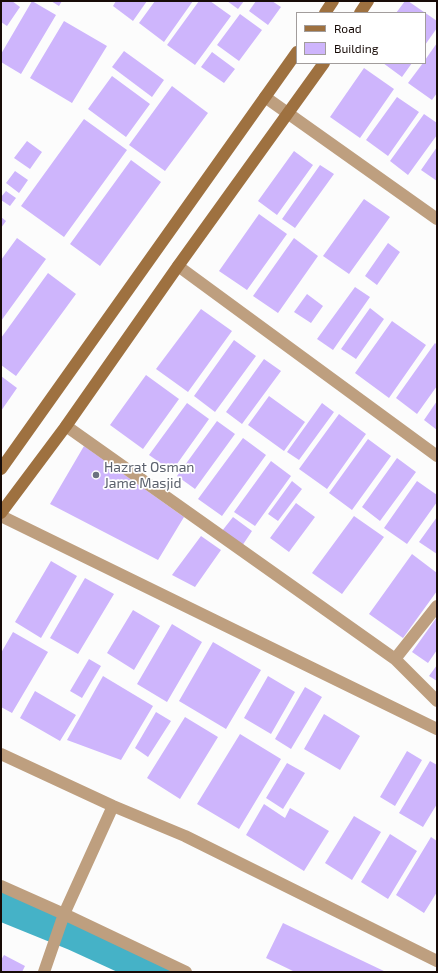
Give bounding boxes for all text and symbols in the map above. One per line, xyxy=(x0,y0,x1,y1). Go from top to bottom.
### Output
legend xyxy=(296,12,426,64)
text: Road xyxy=(334,21,362,35)
text: Building xyxy=(334,41,378,55)
place label: Hazrat Osman Jame Masjid xyxy=(104,459,194,492)
marker: Hazrat Osman Jame Masjid xyxy=(91,470,101,480)

